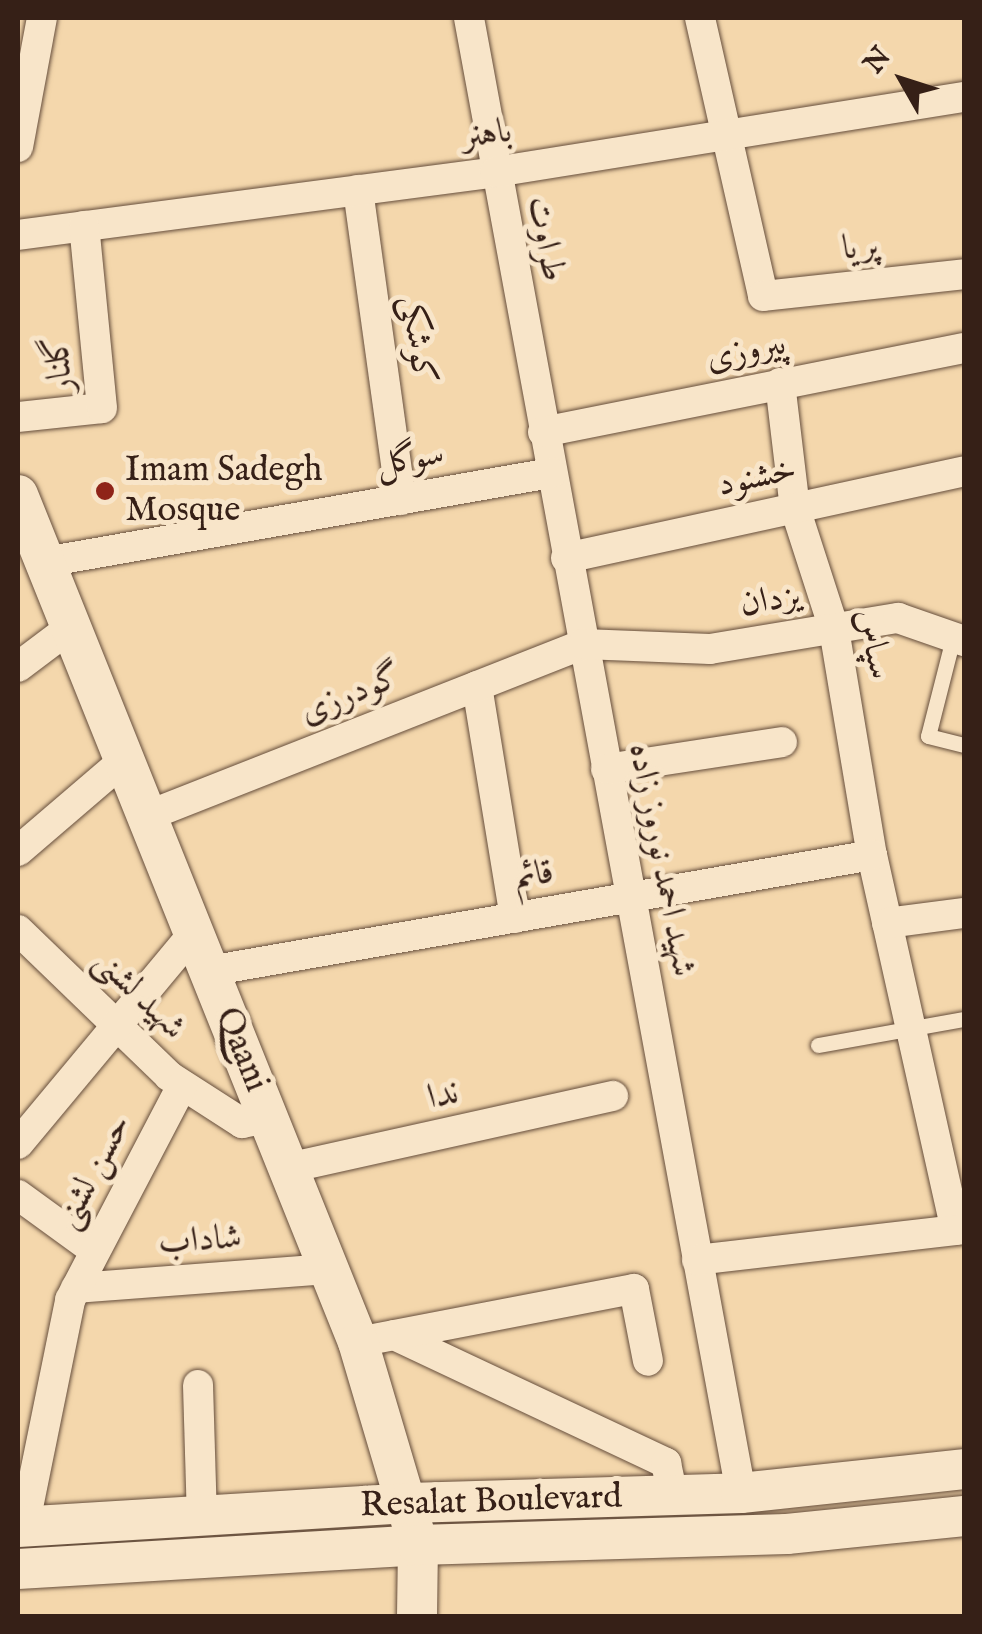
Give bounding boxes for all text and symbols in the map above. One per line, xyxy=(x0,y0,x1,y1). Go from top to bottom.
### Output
north arrow xyxy=(852,30,952,130)
text: N xyxy=(857,40,900,81)
street label: باهنر xyxy=(459,111,515,159)
street label: طراوت xyxy=(516,193,574,285)
street label: پریا xyxy=(840,225,880,271)
street label: کوشکی xyxy=(390,293,444,387)
street label: پیروزی xyxy=(702,323,790,381)
street label: گلنار xyxy=(36,333,84,395)
street label: سوگل xyxy=(373,433,447,487)
street label: خشنود xyxy=(714,449,800,507)
place label: Imam Sadegh Mosque xyxy=(125,450,322,532)
marker: Imam Sadegh Mosque xyxy=(94,480,116,502)
street label: یزدان xyxy=(737,576,803,626)
street label: سپاس xyxy=(845,605,901,683)
street label: گودرزی xyxy=(294,656,408,734)
street label: شهید احمد نوروز زاده xyxy=(618,740,704,980)
street label: قائم xyxy=(511,852,557,900)
street label: شهید لشنی xyxy=(84,941,194,1049)
street label: Qaani xyxy=(205,1002,277,1098)
street label: ندا xyxy=(424,1072,462,1120)
street label: حسن لشنی xyxy=(46,1108,142,1236)
street label: شاداب xyxy=(157,1217,243,1265)
street label: Resalat Boulevard xyxy=(359,1476,623,1528)

